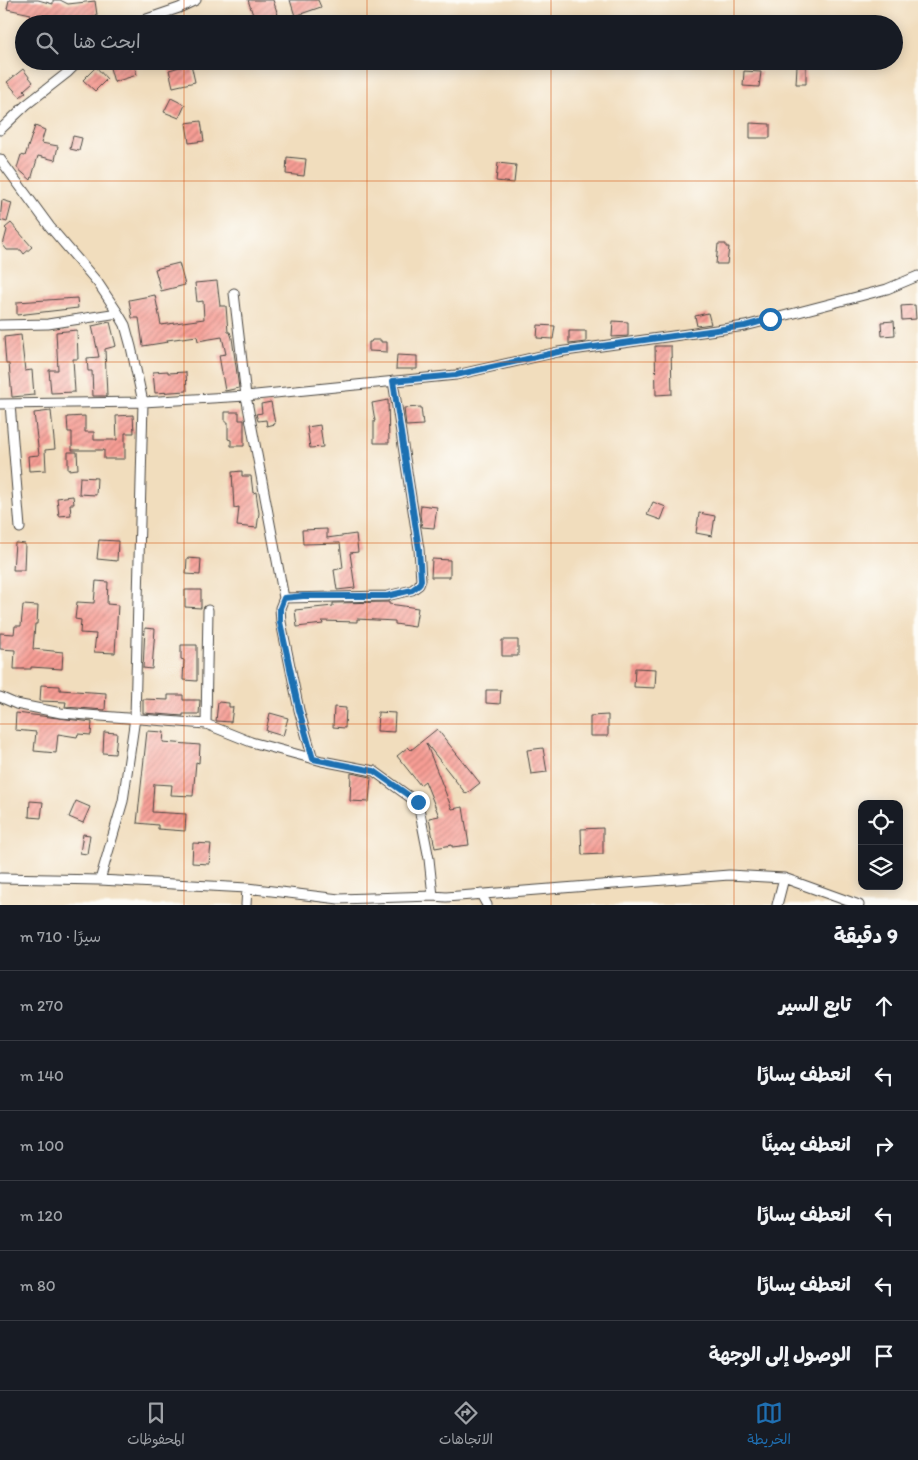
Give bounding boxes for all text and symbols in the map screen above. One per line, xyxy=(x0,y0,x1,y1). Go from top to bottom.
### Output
search box xyxy=(15,15,903,70)
icon: search xyxy=(33,29,61,57)
text: ابحث هنا xyxy=(73,30,141,53)
route start xyxy=(759,308,782,331)
route end xyxy=(407,791,430,814)
map controls xyxy=(858,800,903,890)
button: locate xyxy=(858,800,903,845)
button: layers xyxy=(858,845,903,890)
text: 9 دقيقة xyxy=(834,923,898,948)
text: سيرًا · 710 m xyxy=(20,927,101,946)
icon: ahead xyxy=(870,992,898,1020)
text: تابع السير xyxy=(779,993,851,1016)
text: 270 m xyxy=(20,996,63,1015)
icon: left xyxy=(870,1062,898,1090)
text: انعطف يسارًا xyxy=(757,1063,851,1086)
text: 140 m xyxy=(20,1066,64,1085)
icon: right xyxy=(870,1132,898,1160)
text: انعطف يمينًا xyxy=(762,1133,851,1156)
text: 100 m xyxy=(20,1136,64,1155)
icon: left xyxy=(870,1202,898,1230)
text: انعطف يسارًا xyxy=(757,1203,851,1226)
text: 120 m xyxy=(20,1206,63,1225)
icon: left xyxy=(870,1272,898,1300)
text: انعطف يسارًا xyxy=(757,1273,851,1296)
text: 80 m xyxy=(20,1276,56,1295)
icon: arrive xyxy=(870,1342,898,1370)
text: الوصول إلى الوجهة xyxy=(709,1343,851,1366)
tab: المحفوظات xyxy=(127,1399,185,1452)
tab: الاتجاهات xyxy=(439,1399,493,1452)
tab: الخريطة xyxy=(747,1399,791,1452)

